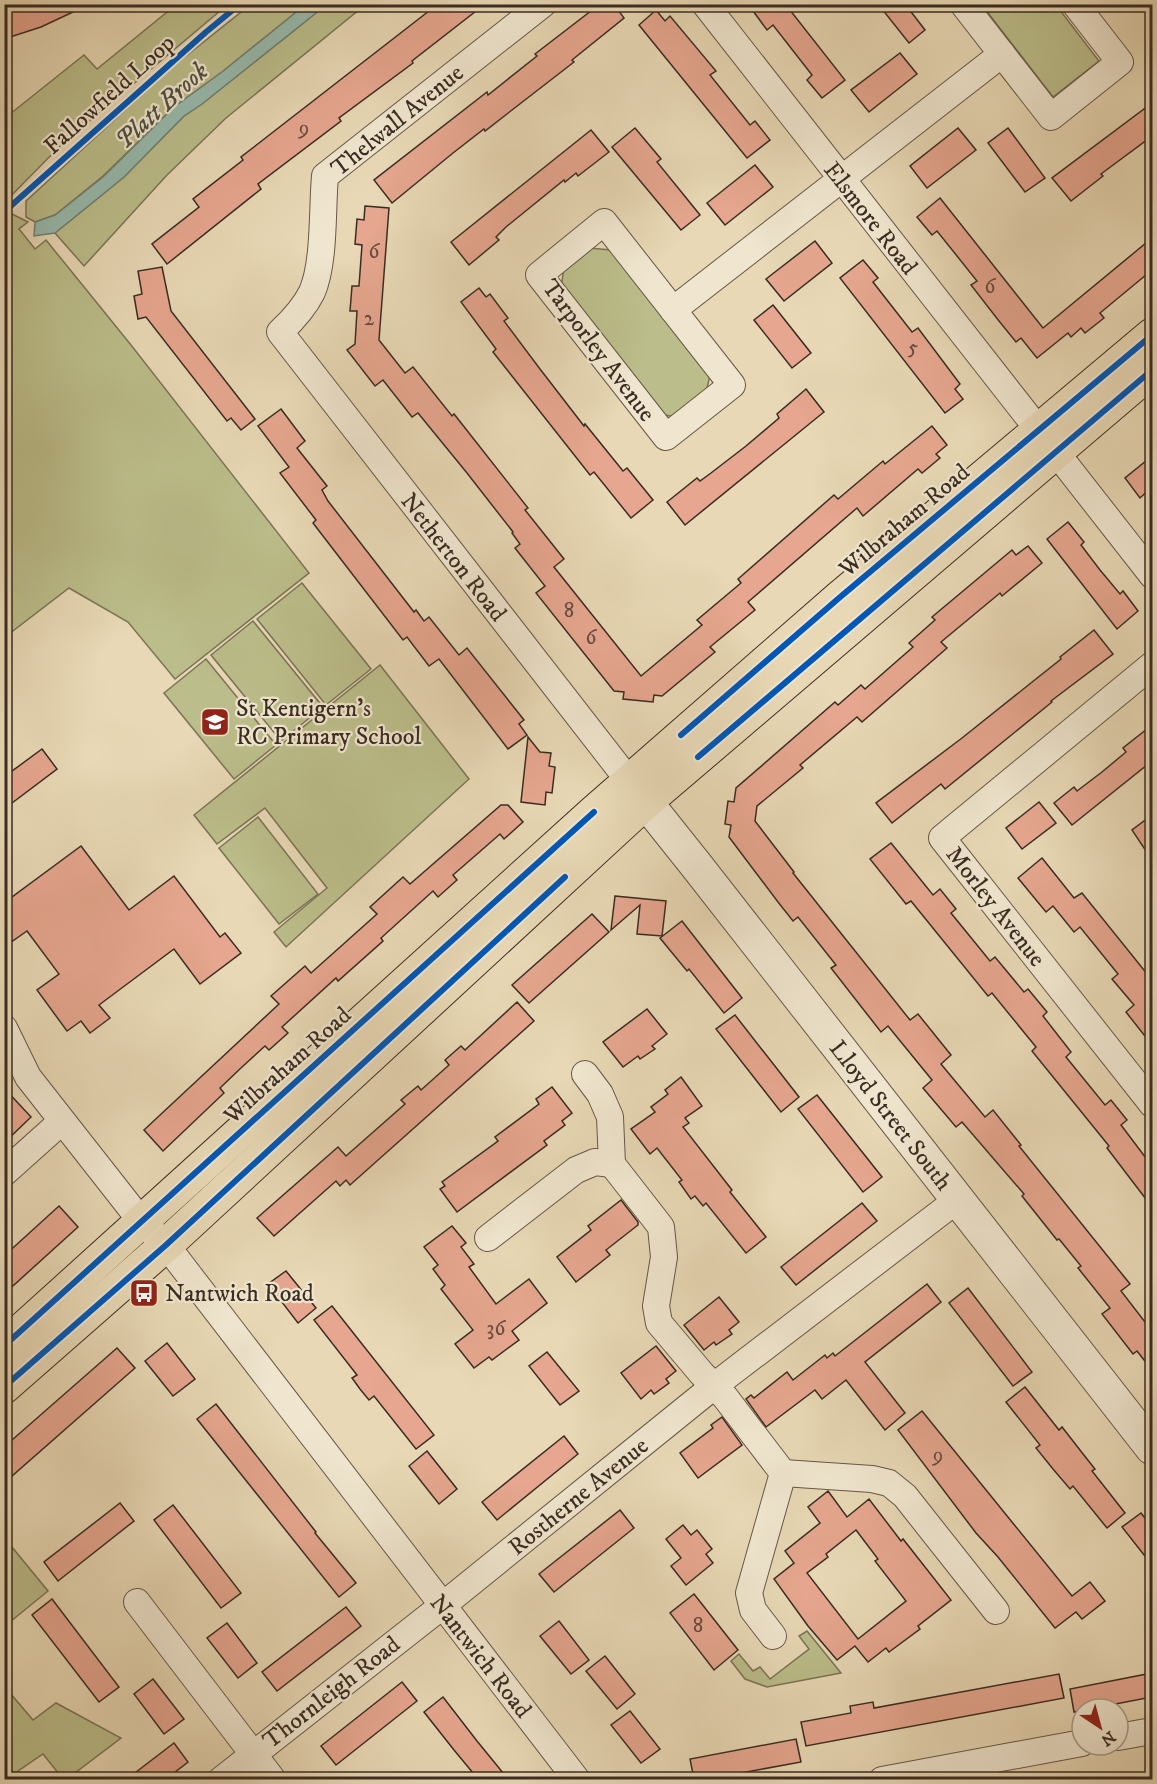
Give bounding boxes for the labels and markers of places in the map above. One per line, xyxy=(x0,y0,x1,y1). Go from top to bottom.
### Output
place label: St Kentigern's RC Primary School xyxy=(236,694,422,752)
school or university icon: St Kentigern's RC Primary School xyxy=(199,706,231,738)
bus stop icon: Nantwich Road xyxy=(128,1277,160,1309)
place label: Nantwich Road xyxy=(165,1279,314,1309)

